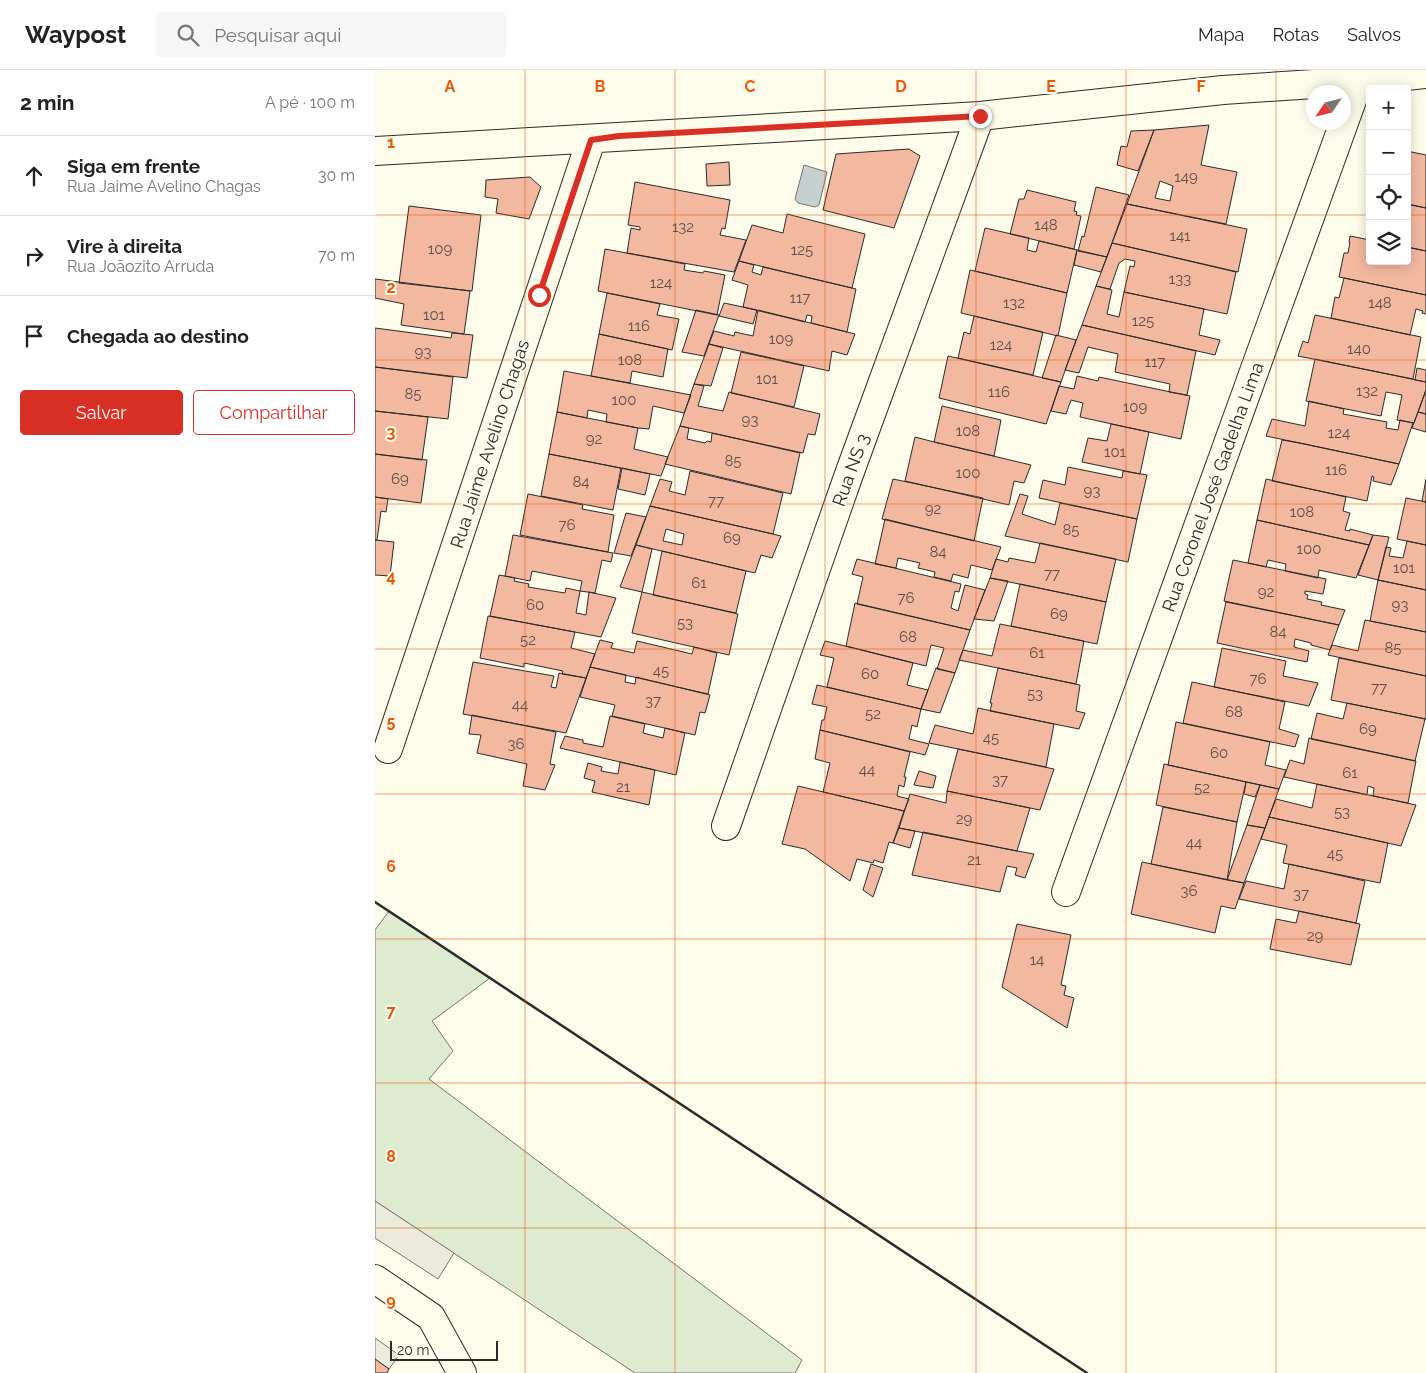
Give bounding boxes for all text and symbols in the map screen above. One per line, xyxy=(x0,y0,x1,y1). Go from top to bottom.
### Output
search box xyxy=(156,12,506,57)
text: Waypost xyxy=(25,20,126,49)
icon: search xyxy=(174,21,202,49)
text: Pesquisar aqui xyxy=(214,24,341,46)
text: Mapa xyxy=(1198,24,1244,45)
text: Rotas xyxy=(1272,24,1319,45)
text: Salvos xyxy=(1347,24,1401,45)
text: A xyxy=(445,77,456,96)
text: B xyxy=(595,77,606,96)
text: C xyxy=(745,77,756,96)
text: D xyxy=(895,77,907,96)
text: E xyxy=(1046,77,1056,96)
text: F xyxy=(1196,77,1206,96)
north arrow xyxy=(1306,85,1351,130)
map controls xyxy=(1366,85,1411,265)
button: + xyxy=(1366,85,1411,130)
text: 2 min xyxy=(20,90,74,115)
text: A pé · 100 m xyxy=(265,93,355,112)
route end xyxy=(969,105,992,128)
button: − xyxy=(1366,130,1411,175)
text: 1 xyxy=(387,133,395,152)
text: Siga em frente xyxy=(67,155,200,177)
icon: ahead xyxy=(20,162,48,190)
text: 30 m xyxy=(318,166,355,185)
house number: 149 xyxy=(1174,168,1198,186)
button: locate xyxy=(1366,175,1411,220)
text: Rua Jaime Avelino Chagas xyxy=(67,177,261,196)
house number: 148 xyxy=(1034,216,1058,234)
house number: 132 xyxy=(672,218,694,236)
button: layers xyxy=(1366,220,1411,265)
house number: 141 xyxy=(1169,227,1191,245)
text: Vire à direita xyxy=(67,235,182,257)
house number: 109 xyxy=(428,240,452,258)
house number: 125 xyxy=(791,241,813,259)
icon: right xyxy=(20,242,48,270)
text: 70 m xyxy=(318,246,355,265)
text: Rua Joãozito Arruda xyxy=(67,257,214,276)
house number: 133 xyxy=(1169,270,1191,288)
house number: 124 xyxy=(650,274,672,292)
text: 2 xyxy=(386,278,396,297)
route start xyxy=(528,284,551,307)
house number: 117 xyxy=(790,289,810,307)
house number: 132 xyxy=(1003,294,1025,312)
house number: 148 xyxy=(1368,294,1392,312)
house number: 101 xyxy=(423,306,446,324)
house number: 125 xyxy=(1132,312,1154,330)
house number: 116 xyxy=(628,317,650,335)
icon: arrive xyxy=(20,322,48,350)
text: Chegada ao destino xyxy=(67,325,249,347)
house number: 109 xyxy=(769,330,793,348)
house number: 124 xyxy=(990,336,1012,354)
street label: Rua Jaime Avelino Chagas xyxy=(446,337,533,551)
house number: 140 xyxy=(1347,340,1371,358)
house number: 93 xyxy=(415,343,431,361)
house number: 108 xyxy=(618,351,642,369)
house number: 117 xyxy=(1145,353,1165,371)
street label: Rua Coronel José Gadelha Lima xyxy=(1157,359,1268,615)
house number: 101 xyxy=(756,370,779,388)
house number: 132 xyxy=(1356,382,1378,400)
house number: 116 xyxy=(988,383,1010,401)
house number: 85 xyxy=(404,385,422,403)
button: Salvar xyxy=(20,390,183,435)
button: Compartilhar xyxy=(193,390,355,435)
house number: 100 xyxy=(612,391,636,409)
house number: 109 xyxy=(1123,398,1147,416)
house number: 93 xyxy=(742,411,758,429)
house number: 108 xyxy=(956,422,980,440)
text: 3 xyxy=(387,423,396,442)
house number: 124 xyxy=(1328,424,1350,442)
house number: 92 xyxy=(586,430,602,448)
street label: Rua NS 3 xyxy=(828,431,873,509)
house number: 101 xyxy=(1104,443,1127,461)
house number: 85 xyxy=(724,452,742,470)
house number: 116 xyxy=(1325,461,1347,479)
house number: 100 xyxy=(956,464,980,482)
house number: 69 xyxy=(391,470,409,488)
house number: 84 xyxy=(572,473,590,491)
house number: 93 xyxy=(1084,482,1100,500)
house number: 77 xyxy=(708,492,724,510)
house number: 92 xyxy=(925,500,941,518)
house number: 108 xyxy=(1290,503,1314,521)
house number: 76 xyxy=(558,516,576,534)
house number: 85 xyxy=(1062,521,1080,539)
house number: 69 xyxy=(723,529,741,547)
house number: 100 xyxy=(1297,540,1321,558)
house number: 84 xyxy=(929,543,947,561)
house number: 101 xyxy=(1393,559,1416,577)
house number: 77 xyxy=(1044,565,1060,583)
text: 4 xyxy=(386,567,396,586)
house number: 61 xyxy=(691,574,707,592)
house number: 92 xyxy=(1258,583,1274,601)
house number: 76 xyxy=(897,589,915,607)
house number: 60 xyxy=(526,596,544,614)
house number: 93 xyxy=(1392,596,1408,614)
house number: 69 xyxy=(1050,605,1068,623)
house number: 53 xyxy=(677,614,693,632)
house number: 84 xyxy=(1269,623,1287,641)
house number: 68 xyxy=(899,628,917,646)
house number: 52 xyxy=(520,631,536,649)
house number: 85 xyxy=(1384,639,1402,657)
house number: 61 xyxy=(1029,644,1045,662)
house number: 45 xyxy=(653,662,669,680)
house number: 60 xyxy=(861,665,879,683)
house number: 76 xyxy=(1249,670,1267,688)
house number: 77 xyxy=(1371,679,1387,697)
house number: 53 xyxy=(1027,685,1043,703)
house number: 37 xyxy=(645,692,661,710)
house number: 44 xyxy=(512,696,528,714)
house number: 68 xyxy=(1225,703,1243,721)
house number: 52 xyxy=(865,705,881,723)
text: 5 xyxy=(387,712,396,731)
house number: 69 xyxy=(1359,720,1377,738)
house number: 45 xyxy=(983,729,999,747)
house number: 36 xyxy=(507,735,525,753)
house number: 60 xyxy=(1210,744,1228,762)
house number: 44 xyxy=(859,761,875,779)
house number: 61 xyxy=(1342,764,1358,782)
house number: 37 xyxy=(992,771,1008,789)
house number: 21 xyxy=(616,778,631,796)
house number: 52 xyxy=(1194,779,1210,797)
house number: 53 xyxy=(1334,803,1350,821)
house number: 29 xyxy=(956,810,973,828)
house number: 44 xyxy=(1186,834,1202,852)
house number: 45 xyxy=(1327,845,1343,863)
house number: 21 xyxy=(967,851,982,869)
text: 6 xyxy=(386,857,396,876)
house number: 36 xyxy=(1180,882,1198,900)
house number: 37 xyxy=(1293,885,1309,903)
house number: 29 xyxy=(1307,927,1324,945)
house number: 14 xyxy=(1030,951,1044,969)
text: 7 xyxy=(387,1002,396,1021)
text: 8 xyxy=(386,1147,396,1166)
text: 9 xyxy=(386,1291,396,1310)
scale bar xyxy=(390,1338,497,1361)
text: 20 m xyxy=(397,1342,429,1358)

